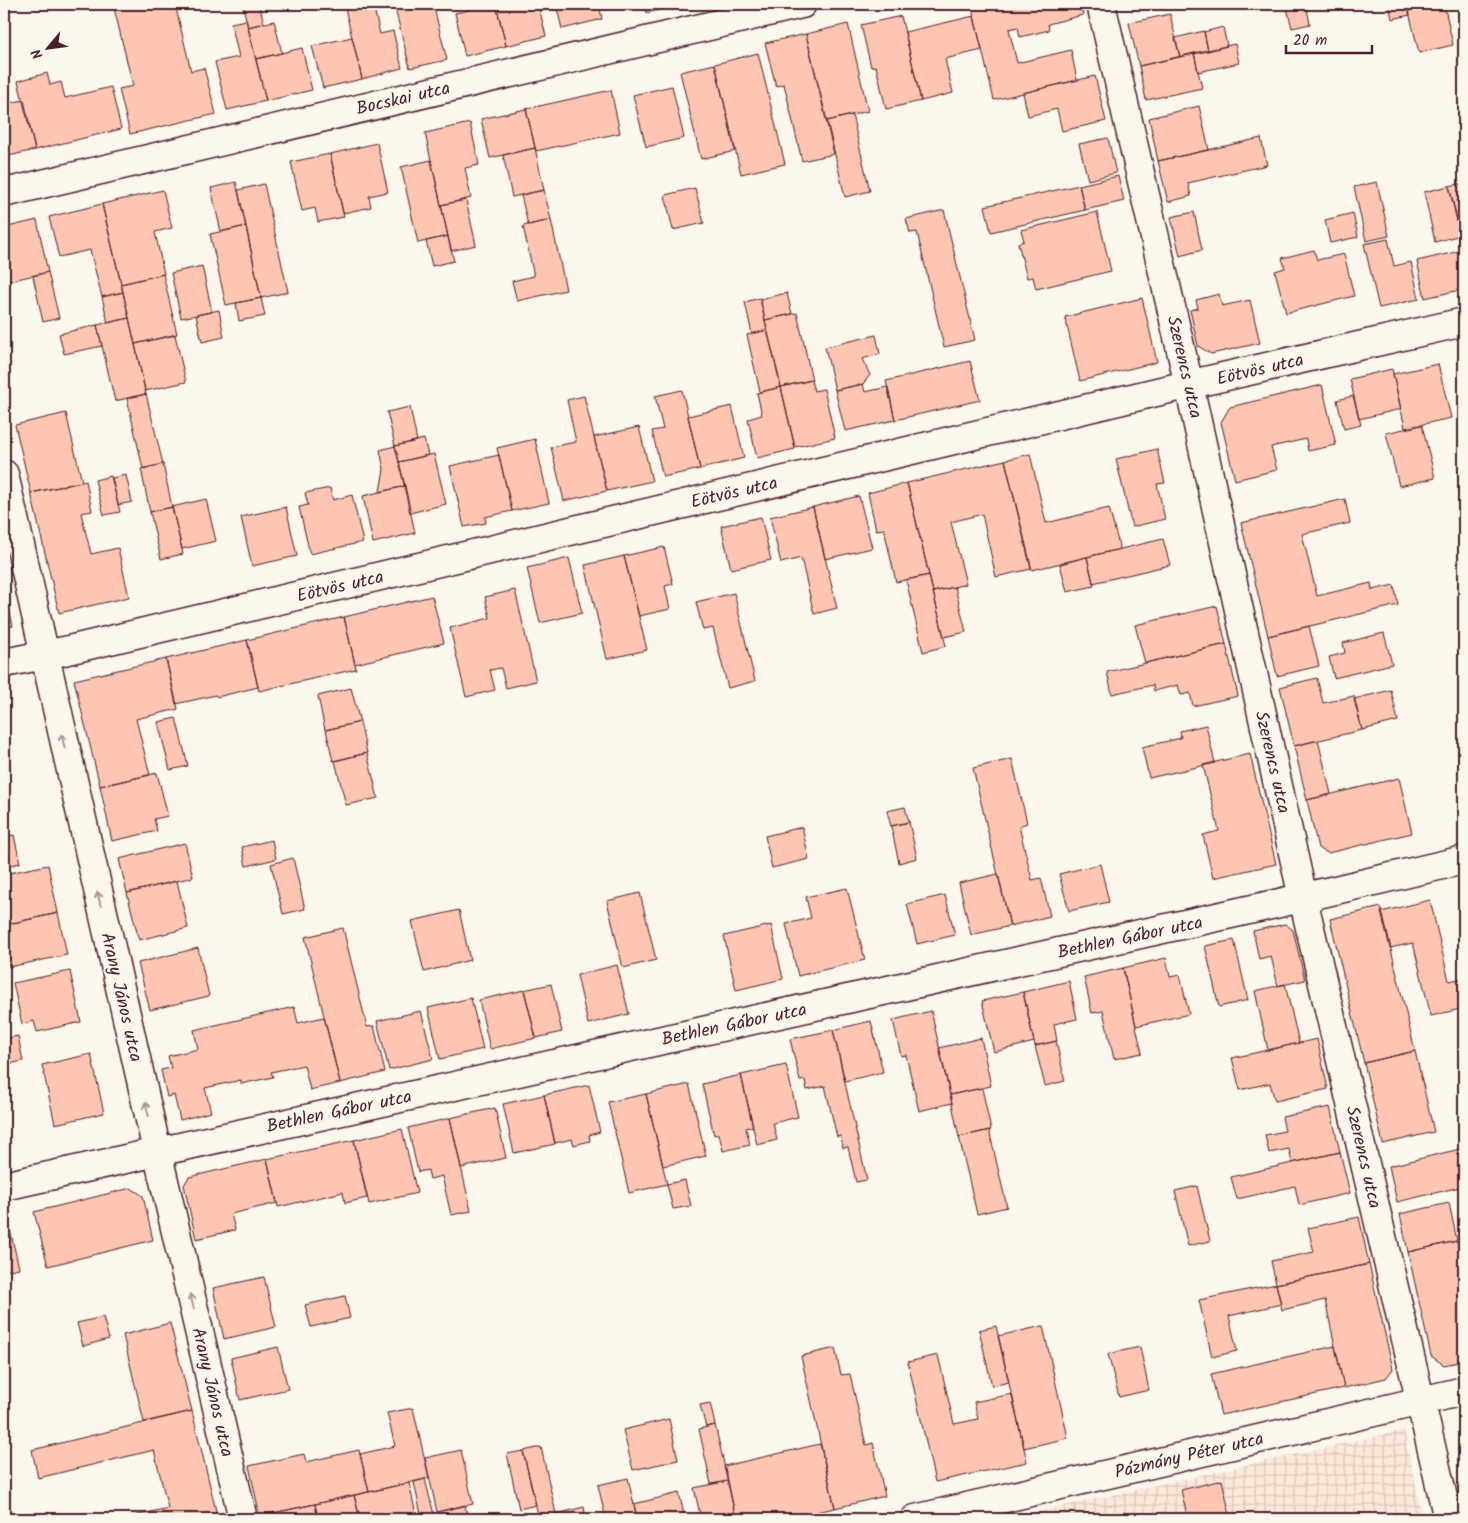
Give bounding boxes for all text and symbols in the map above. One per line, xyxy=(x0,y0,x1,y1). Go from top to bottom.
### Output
north arrow xyxy=(22,22,72,72)
scale bar xyxy=(1286,22,1372,54)
text: 20 m xyxy=(1293,29,1327,53)
text: N xyxy=(26,44,49,63)
street label: Bocskai utca xyxy=(353,75,453,124)
street label: Szerencs utca xyxy=(1158,313,1209,421)
street label: Eötvös utca xyxy=(1214,346,1307,395)
street label: Eötvös utca xyxy=(688,469,781,518)
street label: Eötvös utca xyxy=(294,563,387,612)
street label: Szerencs utca xyxy=(1246,708,1297,816)
one-way arrow xyxy=(58,733,67,749)
one-way arrow xyxy=(94,892,103,908)
street label: Bethlen Gábor utca xyxy=(1055,909,1206,968)
street label: Arany János utca xyxy=(92,930,150,1065)
street label: Bethlen Gábor utca xyxy=(659,996,810,1055)
street label: Bethlen Gábor utca xyxy=(264,1083,415,1142)
one-way arrow xyxy=(142,1101,151,1117)
street label: Szerencs utca xyxy=(1337,1103,1388,1211)
one-way arrow xyxy=(187,1294,196,1310)
street label: Arany János utca xyxy=(183,1325,241,1460)
street label: Pázmány Péter utca xyxy=(1112,1425,1267,1488)

